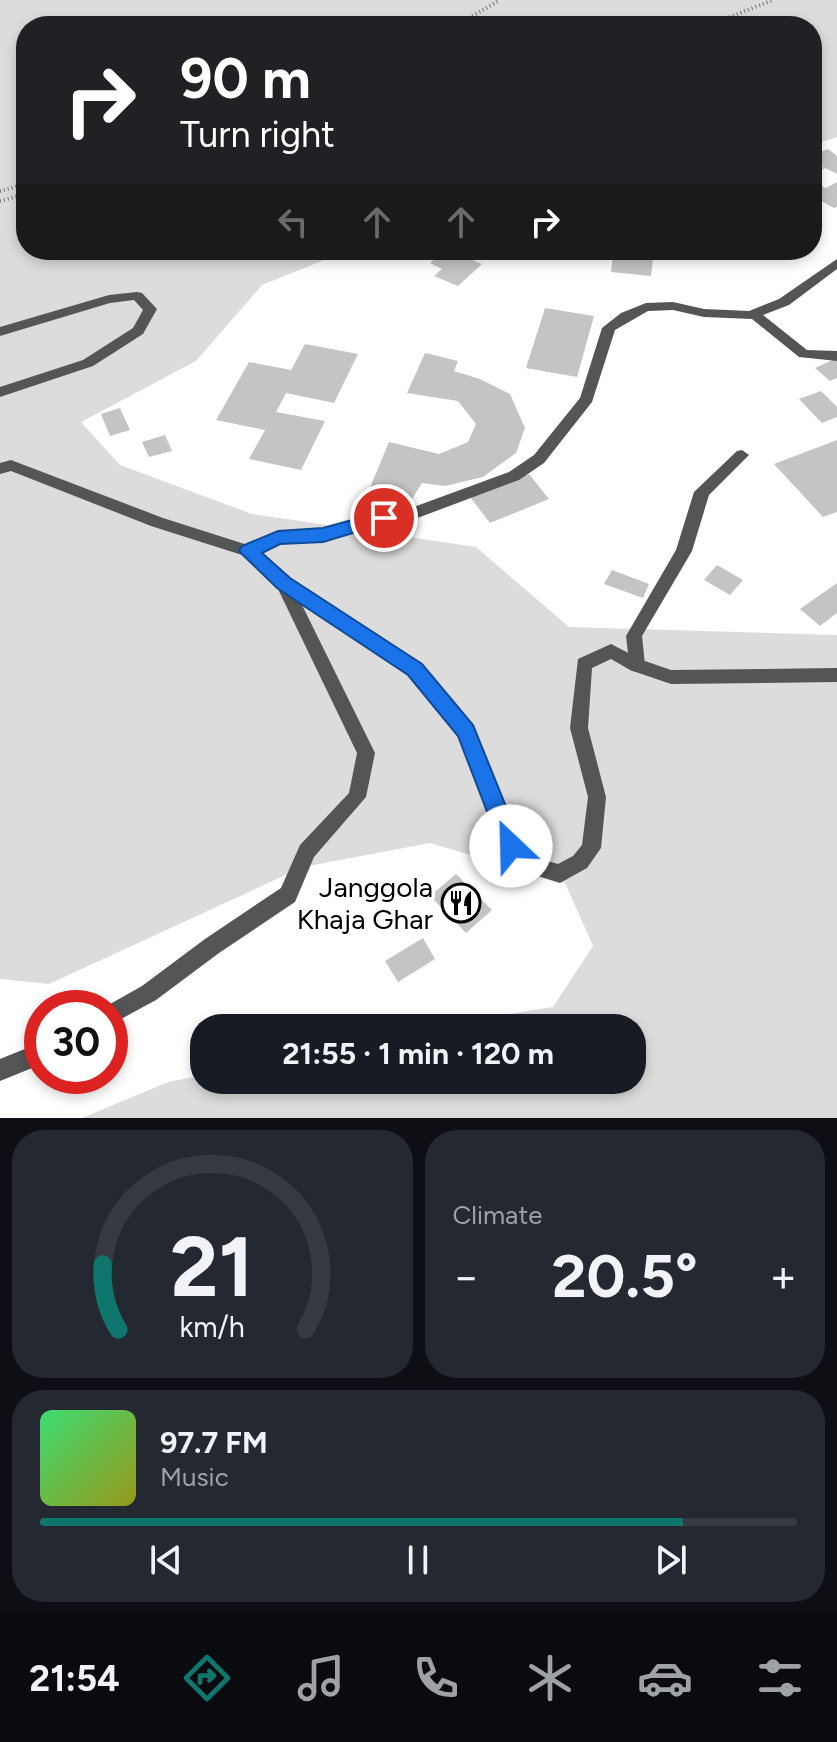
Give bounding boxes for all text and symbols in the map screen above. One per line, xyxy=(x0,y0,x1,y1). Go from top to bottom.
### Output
text: 90 m xyxy=(180,45,311,112)
icon: right xyxy=(48,48,152,152)
text: Turn right xyxy=(180,113,335,156)
icon: left xyxy=(271,200,315,244)
icon: ahead xyxy=(355,200,399,244)
icon: ahead xyxy=(439,200,483,244)
icon: right xyxy=(523,200,567,244)
pin xyxy=(350,484,418,552)
icon: arrive xyxy=(362,496,406,540)
position arrow xyxy=(469,804,553,888)
place label: Janggola Khaja Ghar xyxy=(297,870,434,936)
restaurant icon: Janggola Khaja Ghar xyxy=(440,882,482,924)
speed limit sign: 30 xyxy=(24,990,128,1094)
text: 21:55 · 1 min · 120 m xyxy=(282,1035,554,1072)
text: Climate xyxy=(453,1199,542,1231)
text: 21 xyxy=(171,1217,254,1317)
text: 20.5° xyxy=(552,1240,698,1312)
text: − xyxy=(453,1250,480,1303)
text: + xyxy=(770,1250,797,1303)
text: km/h xyxy=(180,1310,245,1344)
text: 97.7 FM xyxy=(160,1424,268,1461)
text: Music xyxy=(160,1461,229,1493)
icon: previous xyxy=(144,1538,188,1582)
icon: pause xyxy=(396,1538,440,1582)
icon: next xyxy=(649,1538,693,1582)
icon: directions xyxy=(179,1650,235,1706)
icon: music xyxy=(293,1650,349,1706)
icon: phone xyxy=(408,1650,464,1706)
icon: climate xyxy=(522,1650,578,1706)
icon: car xyxy=(637,1650,693,1706)
icon: filters xyxy=(752,1650,808,1706)
text: 21:54 xyxy=(29,1657,120,1700)

